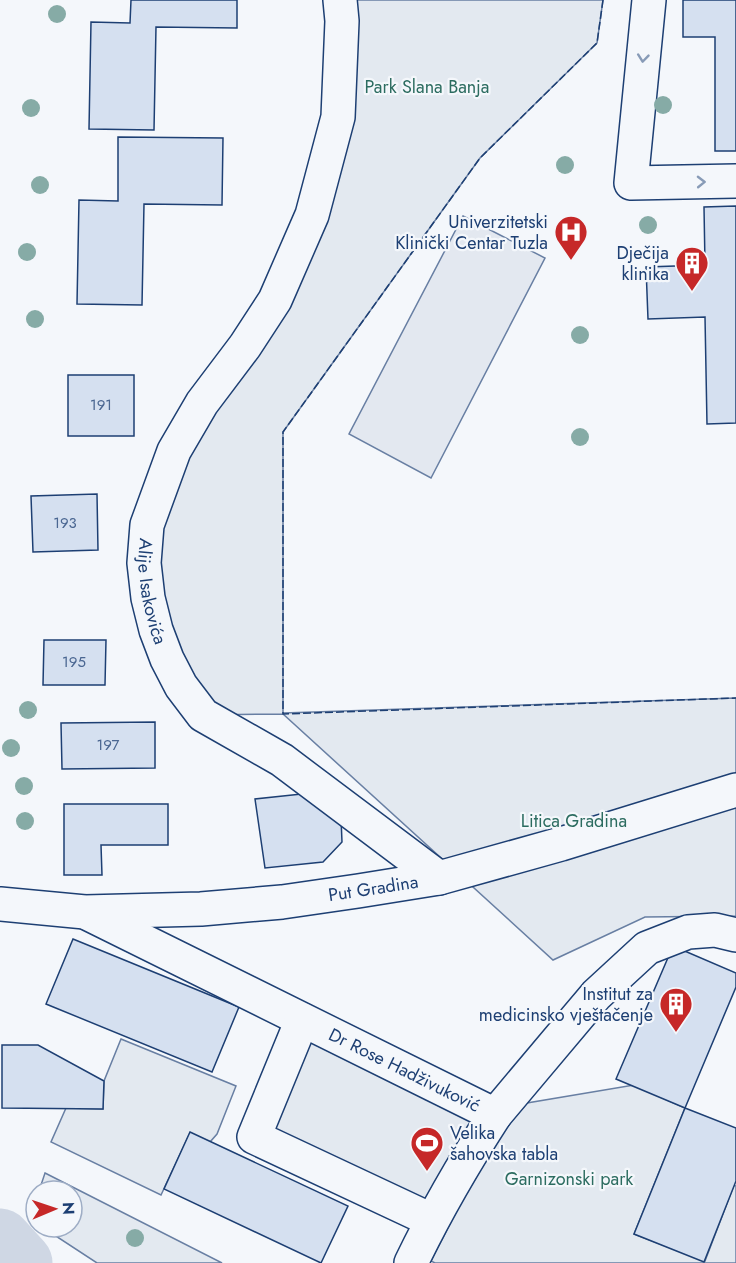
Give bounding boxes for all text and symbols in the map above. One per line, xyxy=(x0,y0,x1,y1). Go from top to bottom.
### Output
one-way arrow xyxy=(637,54,650,63)
park label: Park Slana Banja xyxy=(365,74,489,100)
one-way arrow xyxy=(697,175,706,188)
place label: Univerzitetski Klinički Centar Tuzla xyxy=(395,209,548,256)
hospital icon: Univerzitetski Klinički Centar Tuzla xyxy=(553,214,589,261)
place label: Dječija klinika xyxy=(617,240,669,287)
building icon: Dječija klinika xyxy=(674,245,710,292)
house number: 191 xyxy=(90,394,112,416)
house number: 193 xyxy=(53,512,77,534)
street label: Alije Isakovića xyxy=(131,537,173,648)
house number: 195 xyxy=(62,651,86,673)
house number: 197 xyxy=(97,734,120,756)
park label: Litica Gradina xyxy=(521,808,627,834)
street label: Put Gradina xyxy=(327,869,420,908)
place label: Institut za medicinsko vještačenje xyxy=(479,981,653,1028)
building icon: Institut za medicinsko vještačenje xyxy=(658,986,694,1033)
street label: Dr Rose Hadživuković xyxy=(324,1022,485,1119)
place label: Velika šahovska tabla xyxy=(450,1120,558,1167)
sports icon: Velika šahovska tabla xyxy=(409,1125,445,1172)
park label: Garnizonski park xyxy=(505,1166,633,1192)
north arrow xyxy=(24,1179,84,1239)
text: N xyxy=(57,1202,80,1215)

